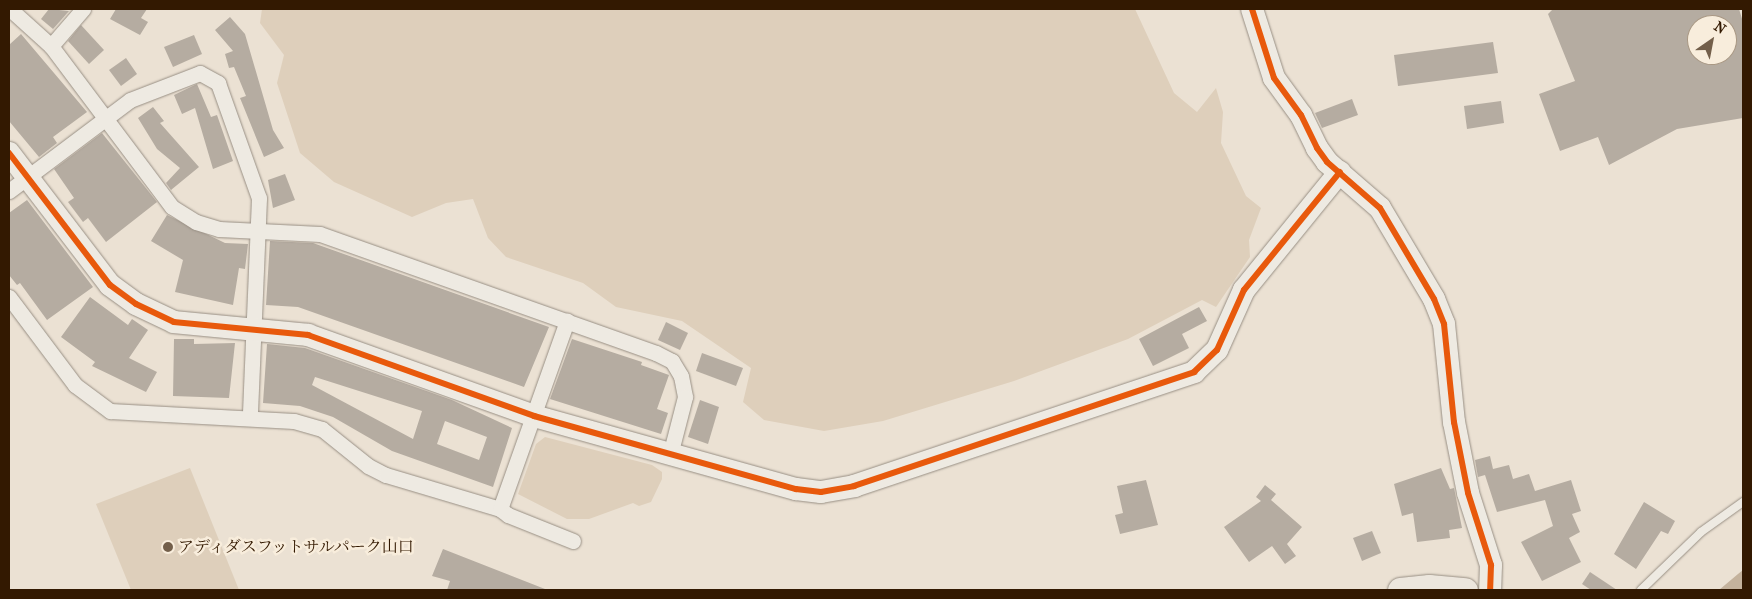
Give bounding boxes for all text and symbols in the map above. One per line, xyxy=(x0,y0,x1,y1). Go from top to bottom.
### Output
north arrow xyxy=(1687,15,1737,65)
text: N xyxy=(1711,18,1729,38)
place label: アディダスフットサルパーク山口 xyxy=(178,537,418,557)
marker: アディダスフットサルパーク山口 xyxy=(162,541,174,553)

